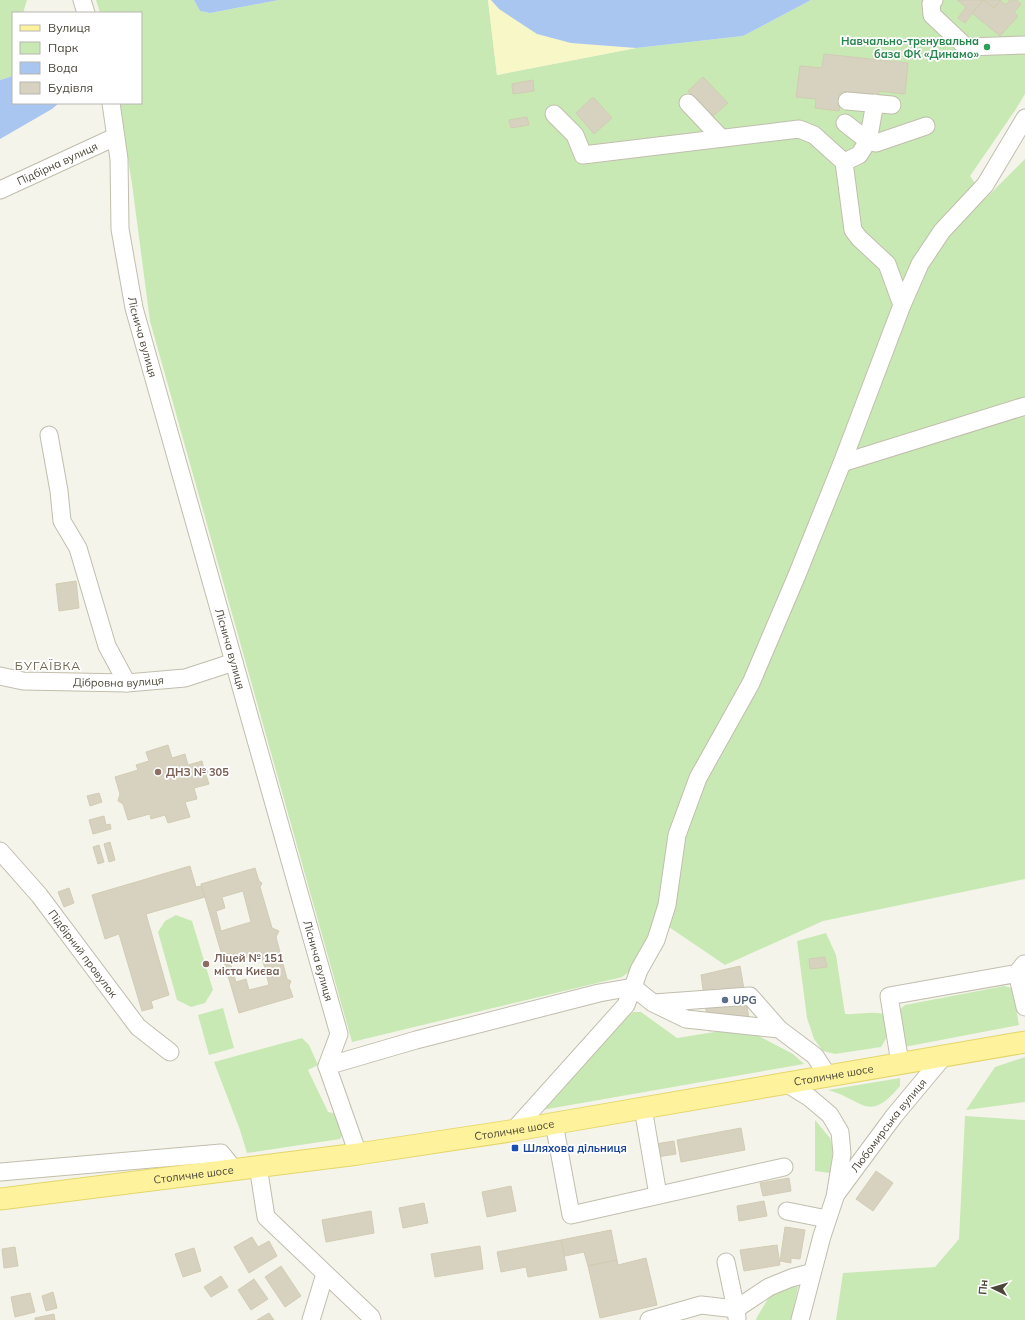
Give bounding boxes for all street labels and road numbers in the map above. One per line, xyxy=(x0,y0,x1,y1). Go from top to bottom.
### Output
street label: Підбірна вулиця xyxy=(15,139,100,188)
street label: Ліснича вулиця xyxy=(125,296,160,379)
street label: Ліснича вулиця xyxy=(212,607,248,691)
street label: Дібровна вулиця xyxy=(73,673,164,690)
street label: Підбірний провулок xyxy=(45,907,121,1000)
street label: Ліснича вулиця xyxy=(300,919,336,1003)
street label: Столичне шосе xyxy=(793,1061,875,1089)
street label: Любомирська вулиця xyxy=(848,1076,929,1175)
street label: Столичне шосе xyxy=(473,1116,555,1143)
street label: Столичне шосе xyxy=(153,1163,234,1187)

